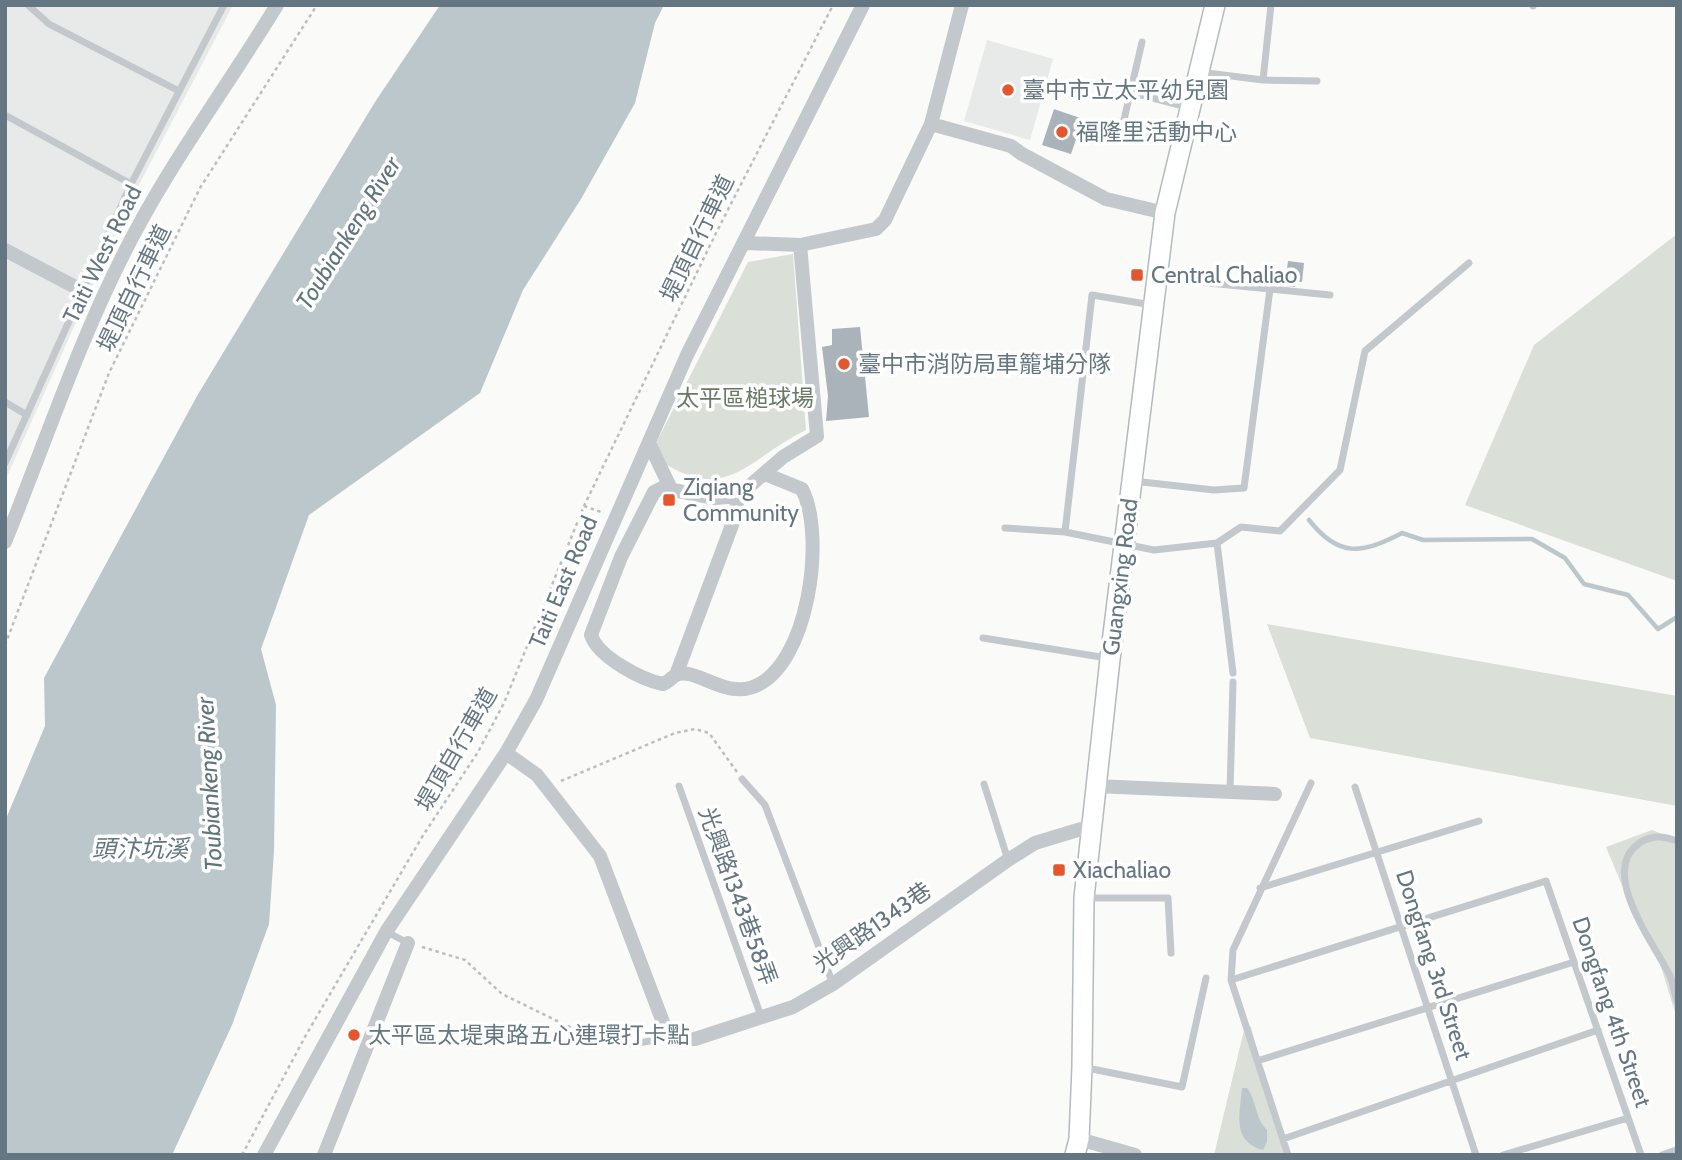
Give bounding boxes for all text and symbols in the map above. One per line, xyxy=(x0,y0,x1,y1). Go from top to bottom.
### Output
place label: 臺中市立太平幼兒園 xyxy=(1022,76,1229,104)
marker: 臺中市立太平幼兒園 xyxy=(1000,82,1016,98)
place label: 福隆里活動中心 xyxy=(1076,118,1237,146)
marker: 福隆里活動中心 xyxy=(1054,124,1070,140)
water label: Toubiankeng River xyxy=(290,150,407,315)
street label: 堤頂自行車道 xyxy=(654,170,740,306)
street label: Taiti West Road xyxy=(57,181,147,327)
street label: 堤頂自行車道 xyxy=(91,220,177,356)
place label: Central Chaliao xyxy=(1151,261,1297,289)
marker: Central Chaliao xyxy=(1129,267,1145,283)
place label: 臺中市消防局車籠埔分隊 xyxy=(858,350,1111,378)
marker: 臺中市消防局車籠埔分隊 xyxy=(836,356,852,372)
park label: 太平區槌球場 xyxy=(676,384,814,412)
place label: Ziqiang Community xyxy=(683,473,799,527)
marker: Ziqiang Community xyxy=(661,492,677,508)
street label: Guangxing Road xyxy=(1096,497,1144,657)
street label: Taiti East Road xyxy=(523,512,603,652)
street label: 堤頂自行車道 xyxy=(409,682,503,816)
water label: Toubiankeng River xyxy=(190,695,228,872)
street label: 光興路1343巷58弄 xyxy=(693,803,783,989)
water label: 頭汴坑溪 xyxy=(92,834,191,863)
place label: Xiachaliao xyxy=(1073,856,1171,884)
marker: Xiachaliao xyxy=(1051,862,1067,878)
street label: Dongfang 3rd Street xyxy=(1390,867,1478,1064)
street label: 光興路1343巷 xyxy=(808,876,936,978)
street label: Dongfang 4th Street xyxy=(1566,913,1658,1111)
place label: 太平區太堤東路五心連環打卡點 xyxy=(368,1021,690,1049)
marker: 太平區太堤東路五心連環打卡點 xyxy=(346,1027,362,1043)

